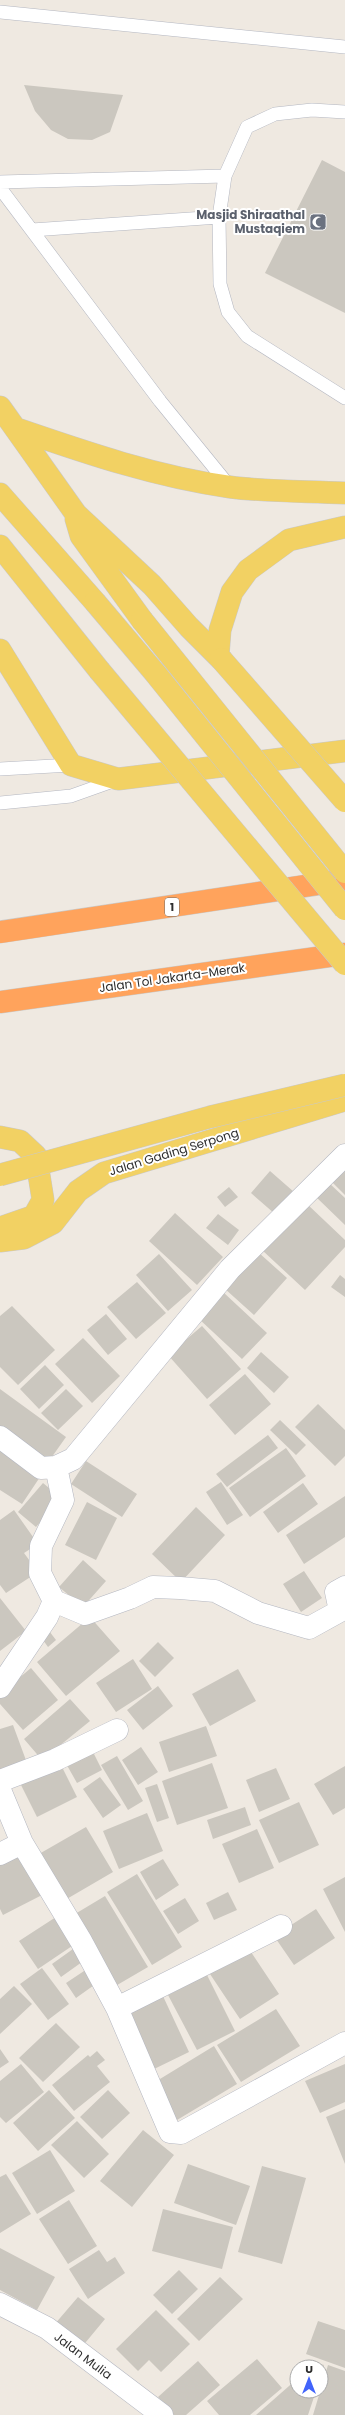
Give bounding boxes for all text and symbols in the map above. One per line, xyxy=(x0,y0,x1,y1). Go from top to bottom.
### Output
place label: Masjid Shiraathal Mustaqiem xyxy=(196,206,305,237)
mosque icon: Masjid Shiraathal Mustaqiem xyxy=(308,212,328,232)
road number: 1 xyxy=(165,898,179,916)
street label: Jalan Tol Jakarta–Merak xyxy=(98,959,247,996)
street label: Jalan Gading Serpong xyxy=(107,1124,241,1179)
street label: Jalan Mulia xyxy=(51,2328,116,2383)
north arrow xyxy=(289,2359,329,2399)
text: U xyxy=(305,2361,313,2377)

